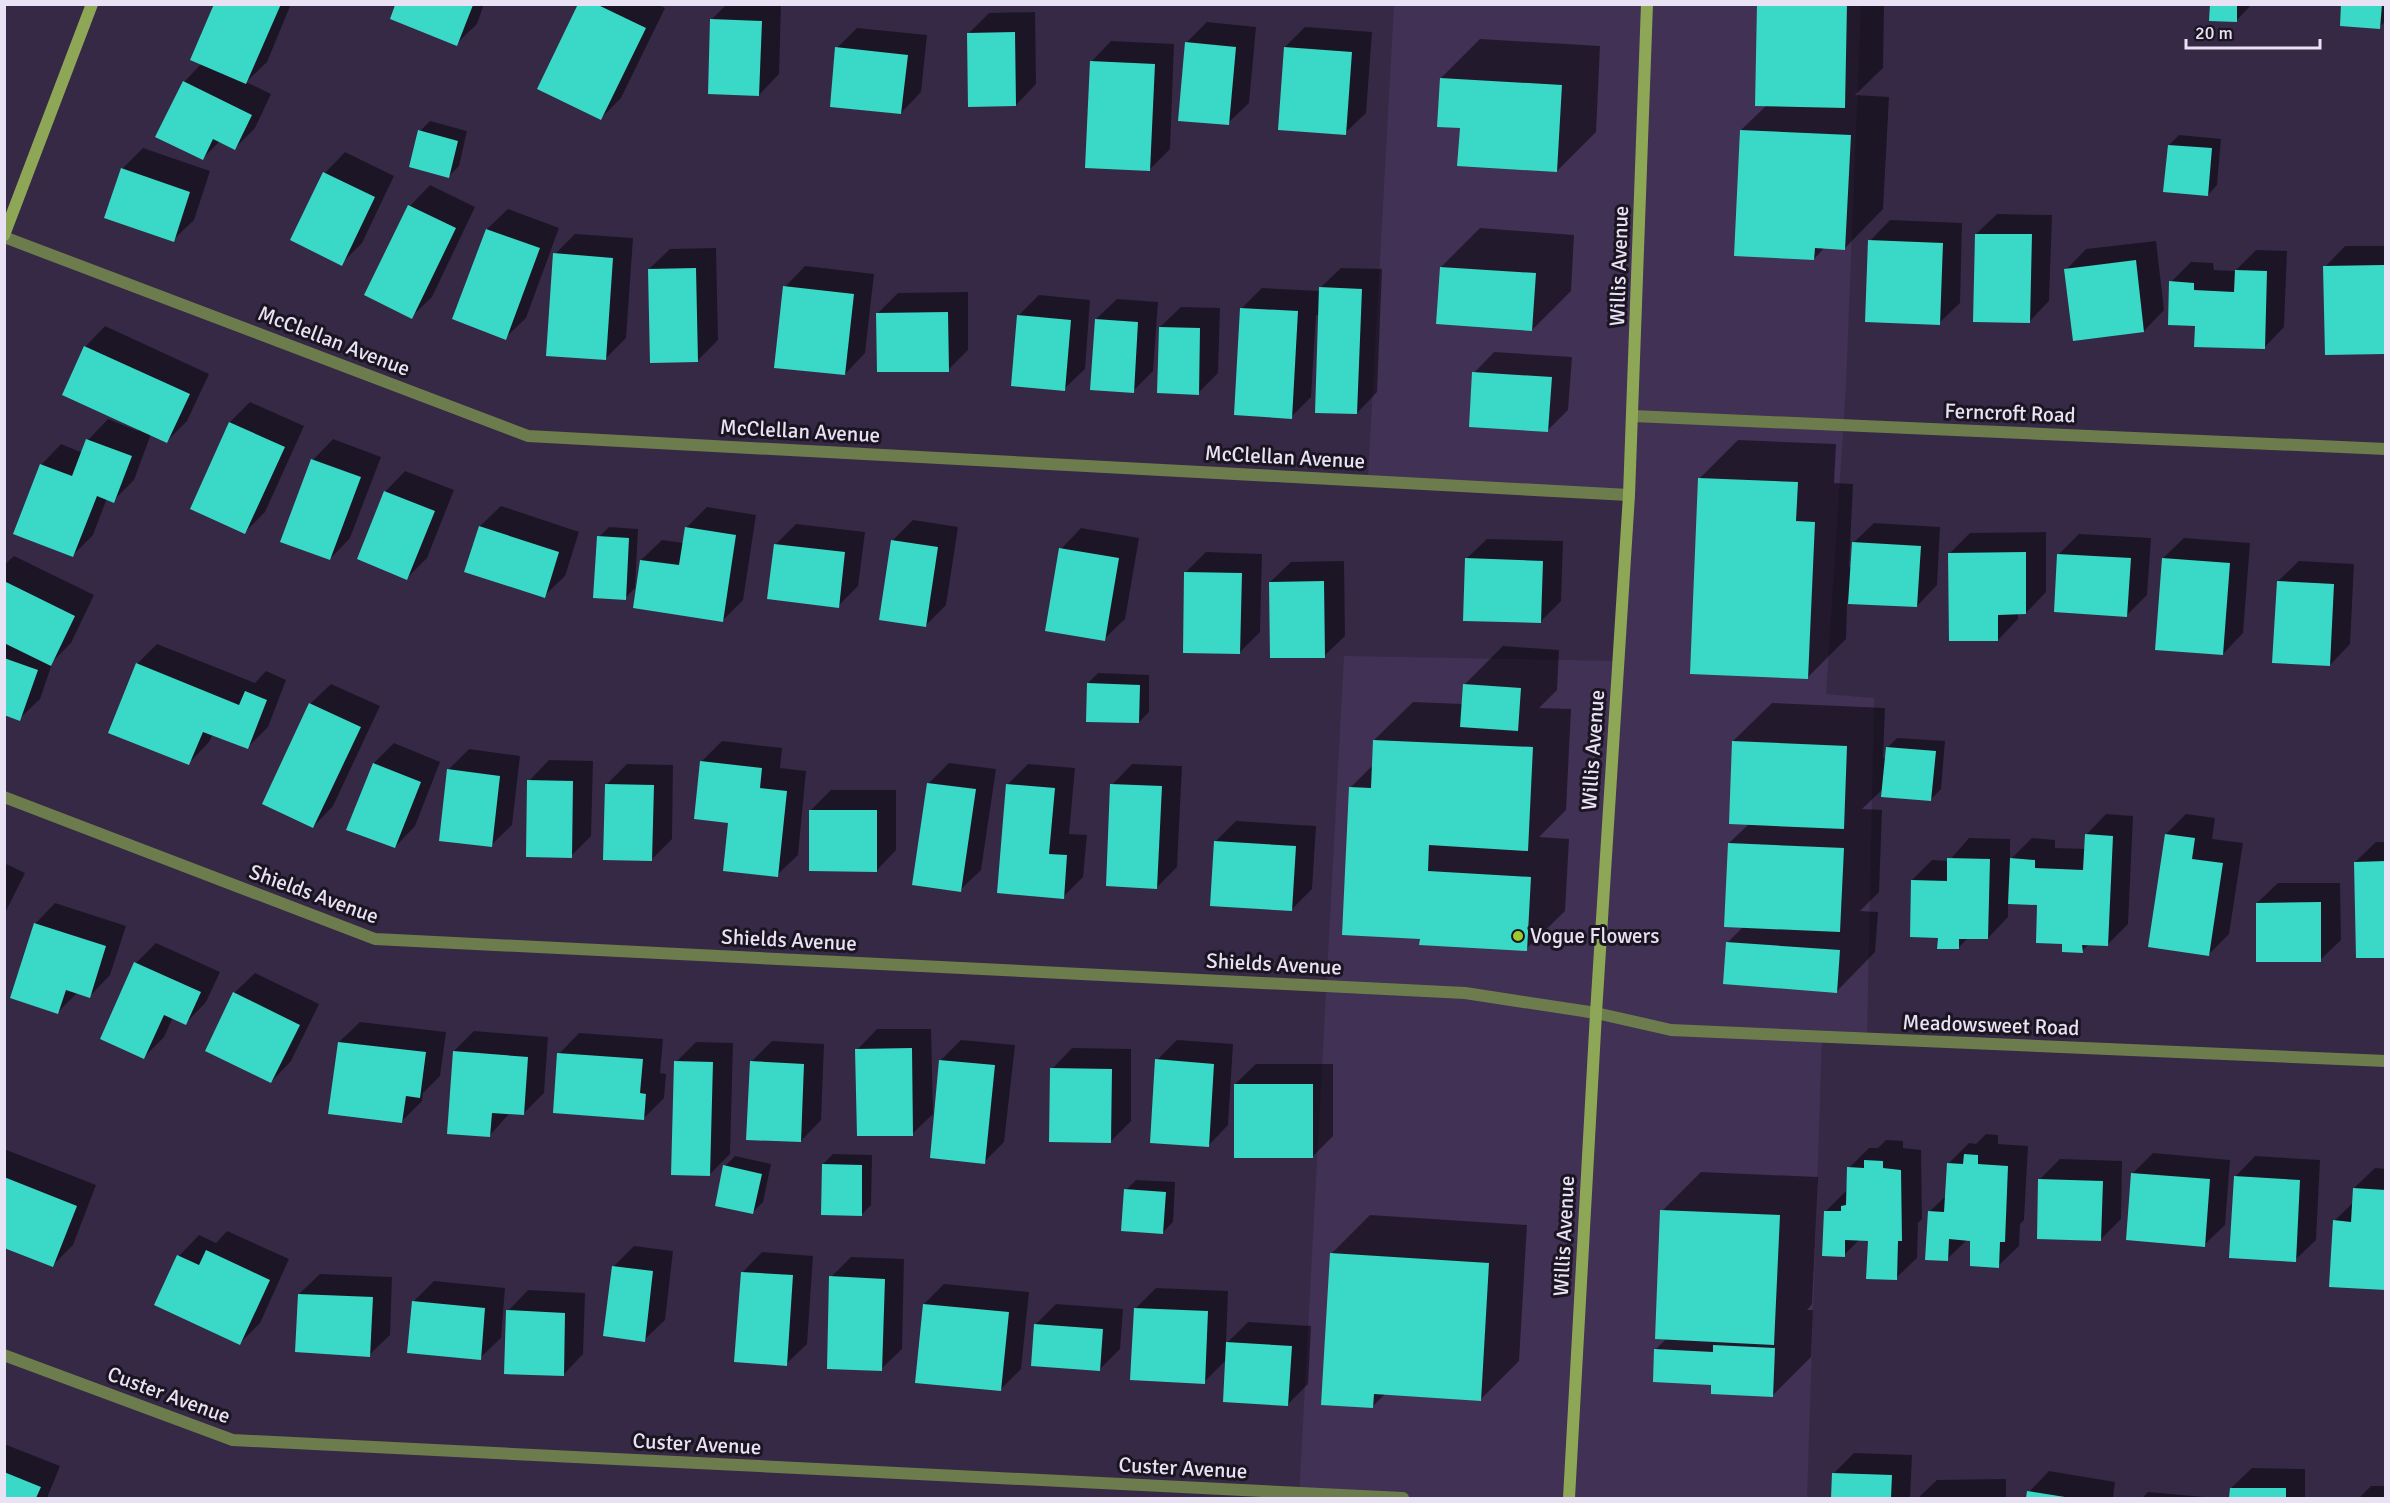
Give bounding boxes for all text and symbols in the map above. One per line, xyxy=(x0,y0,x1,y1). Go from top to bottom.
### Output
scale bar xyxy=(2186,12,2320,50)
text: 20 m xyxy=(2195,22,2233,44)
street label: Willis Avenue xyxy=(1604,205,1634,327)
street label: McClellan Avenue xyxy=(254,300,414,382)
street label: Ferncroft Road xyxy=(1944,398,2076,428)
street label: McClellan Avenue xyxy=(719,414,881,448)
street label: McClellan Avenue xyxy=(1204,440,1366,474)
street label: Willis Avenue xyxy=(1576,689,1610,811)
street label: Shields Avenue xyxy=(246,859,382,929)
street label: Shields Avenue xyxy=(720,923,858,957)
place label: Vogue Flowers xyxy=(1530,923,1660,949)
marker: Vogue Flowers xyxy=(1511,929,1525,943)
street label: Shields Avenue xyxy=(1205,947,1343,981)
street label: Meadowsweet Road xyxy=(1902,1009,2080,1041)
street label: Willis Avenue xyxy=(1548,1175,1580,1297)
street label: Custer Avenue xyxy=(104,1361,234,1429)
street label: Custer Avenue xyxy=(632,1428,762,1460)
street label: Custer Avenue xyxy=(1118,1452,1248,1484)

